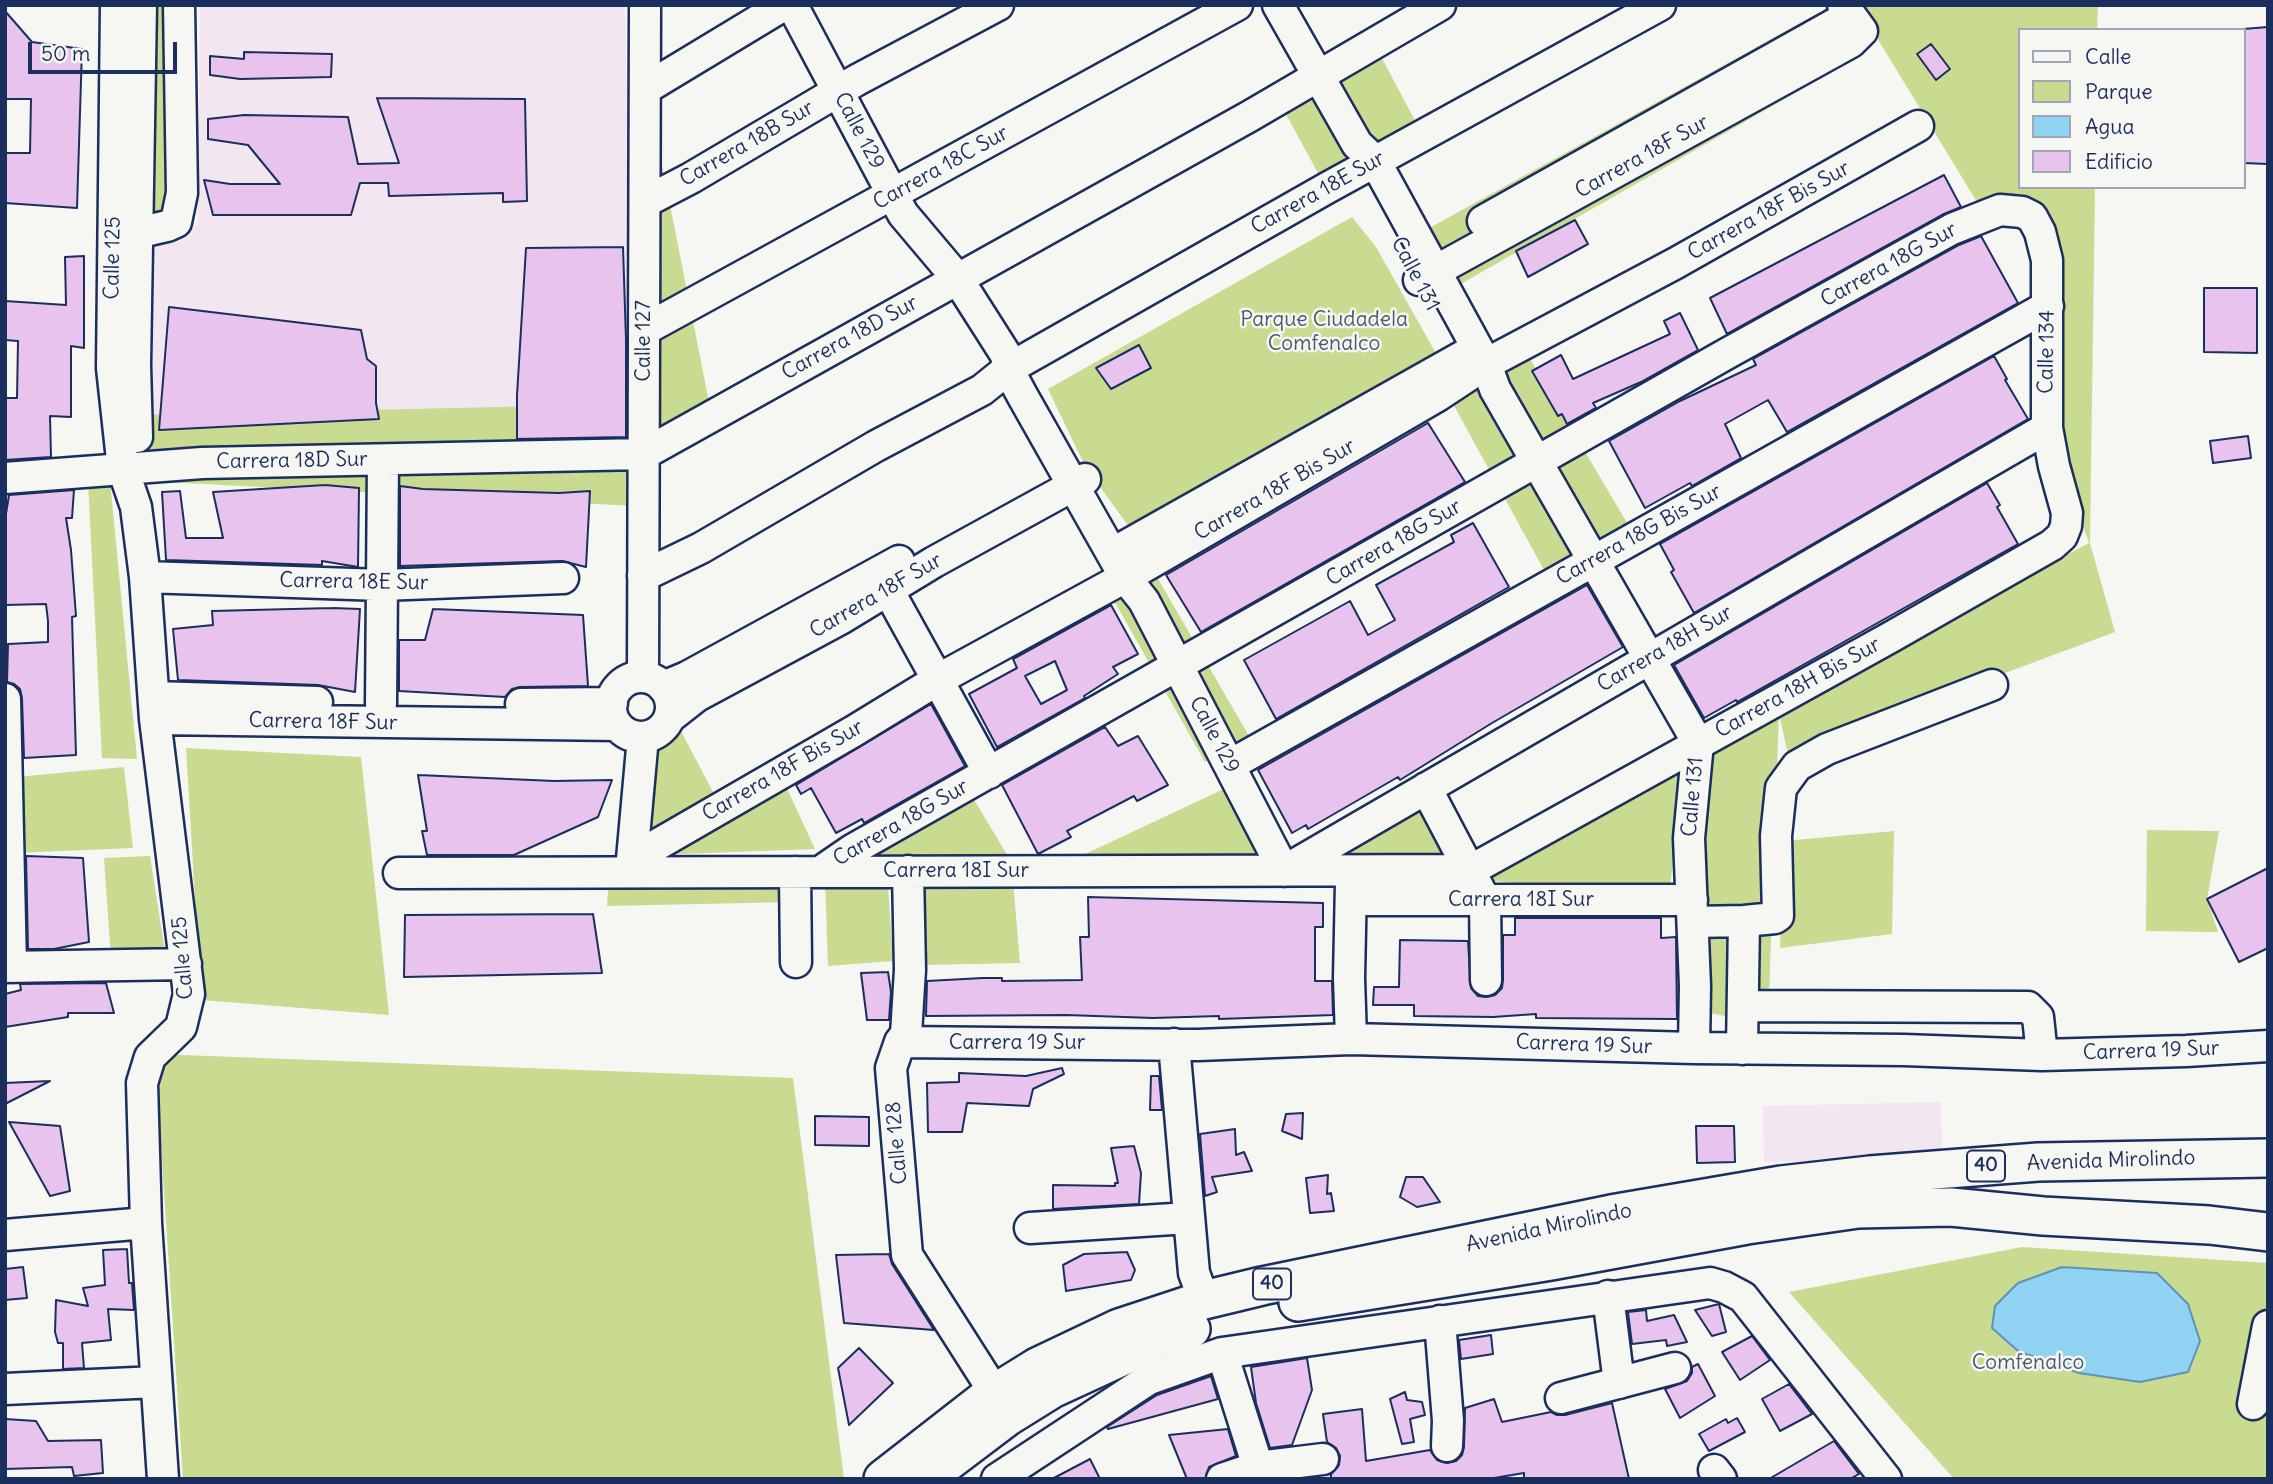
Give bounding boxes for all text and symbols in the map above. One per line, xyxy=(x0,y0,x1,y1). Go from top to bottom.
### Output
scale bar xyxy=(32,28,180,72)
legend xyxy=(2018,28,2245,189)
text: 50 m xyxy=(41,40,90,67)
text: Calle xyxy=(2085,43,2131,70)
text: Parque xyxy=(2085,78,2153,105)
street label: Calle 129 xyxy=(828,88,890,174)
street label: Carrera 18B Sur xyxy=(676,95,818,193)
street label: Carrera 18F Sur xyxy=(1571,110,1713,204)
text: Agua xyxy=(2085,113,2134,140)
street label: Carrera 18C Sur xyxy=(869,120,1013,216)
street label: Carrera 18E Sur xyxy=(1247,146,1389,240)
text: Edificio xyxy=(2085,148,2153,175)
street label: Carrera 18F Bis Sur xyxy=(1683,156,1855,266)
street label: Calle 125 xyxy=(100,216,126,300)
street label: Carrera 18G Sur xyxy=(1816,217,1962,313)
street label: Calle 131 xyxy=(1385,233,1445,315)
street label: Carrera 18D Sur xyxy=(778,290,922,386)
street label: Calle 127 xyxy=(631,300,657,382)
park label: Parque Ciudadela Comfenalco xyxy=(1240,307,1408,357)
street label: Calle 134 xyxy=(2034,310,2060,394)
street label: Carrera 18F Bis Sur xyxy=(1190,434,1360,546)
street label: Carrera 18D Sur xyxy=(216,447,368,475)
street label: Carrera 18G Bis Sur xyxy=(1552,479,1726,591)
street label: Carrera 18G Sur xyxy=(1322,494,1466,592)
street label: Carrera 18F Sur xyxy=(805,548,947,644)
street label: Carrera 18E Sur xyxy=(279,568,429,596)
street label: Carrera 18H Sur xyxy=(1593,600,1737,698)
street label: Carrera 18H Bis Sur xyxy=(1711,632,1885,744)
street label: Calle 129 xyxy=(1183,692,1245,778)
street label: Carrera 18F Sur xyxy=(248,708,398,736)
street label: Carrera 18F Bis Sur xyxy=(698,715,868,827)
street label: Calle 131 xyxy=(1677,756,1709,838)
street label: Carrera 18G Sur xyxy=(829,774,973,872)
street label: Carrera 18I Sur xyxy=(883,858,1029,884)
street label: Carrera 18I Sur xyxy=(1448,887,1594,913)
street label: Calle 125 xyxy=(167,915,199,1001)
street label: Carrera 19 Sur xyxy=(949,1030,1085,1056)
street label: Carrera 19 Sur xyxy=(1515,1030,1653,1060)
street label: Carrera 19 Sur xyxy=(2082,1036,2220,1066)
street label: Calle 128 xyxy=(881,1100,913,1186)
street label: Avenida Mirolindo xyxy=(2026,1145,2196,1177)
road number: 40 xyxy=(1967,1150,2005,1182)
street label: Avenida Mirolindo xyxy=(1464,1198,1634,1258)
road number: 40 xyxy=(1253,1268,1291,1300)
park label: Comfenalco xyxy=(1972,1350,2084,1376)

